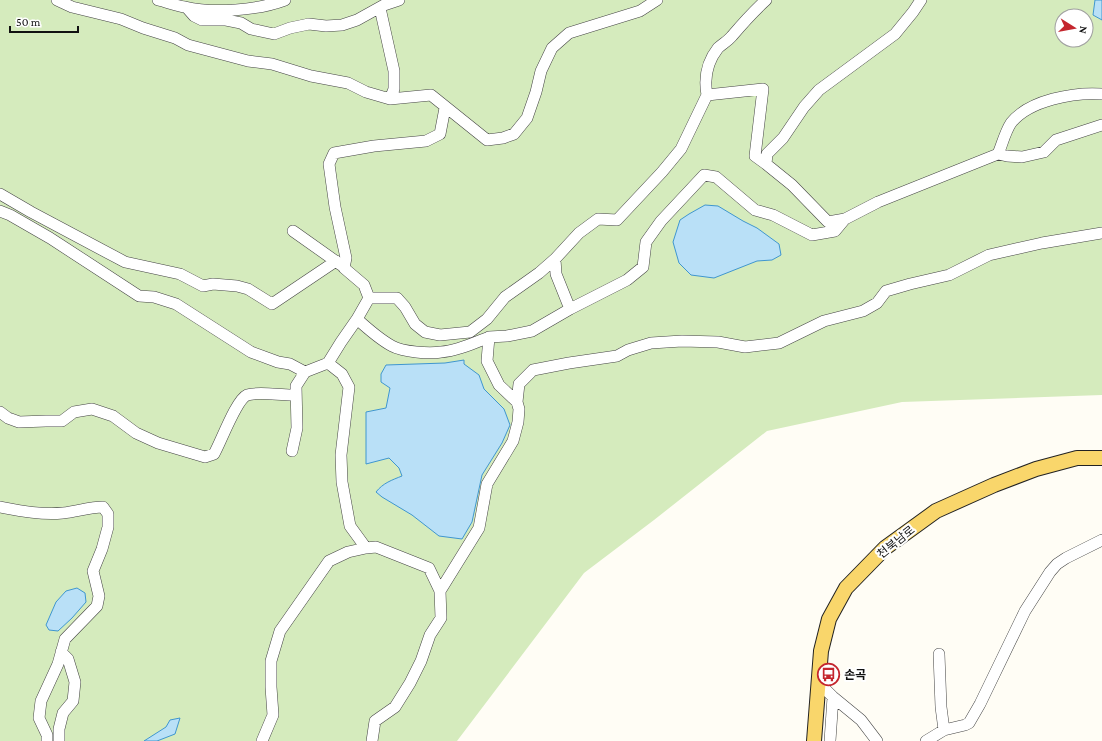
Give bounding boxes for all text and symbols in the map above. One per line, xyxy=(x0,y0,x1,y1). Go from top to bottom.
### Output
scale bar xyxy=(10,8,78,34)
north arrow xyxy=(1054,8,1094,48)
text: 50 m xyxy=(16,15,41,29)
text: N xyxy=(1077,25,1090,35)
street label: 천북남로 xyxy=(874,523,918,561)
bus stop icon: 손곡 xyxy=(815,662,841,688)
place label: 손곡 xyxy=(844,668,866,682)

